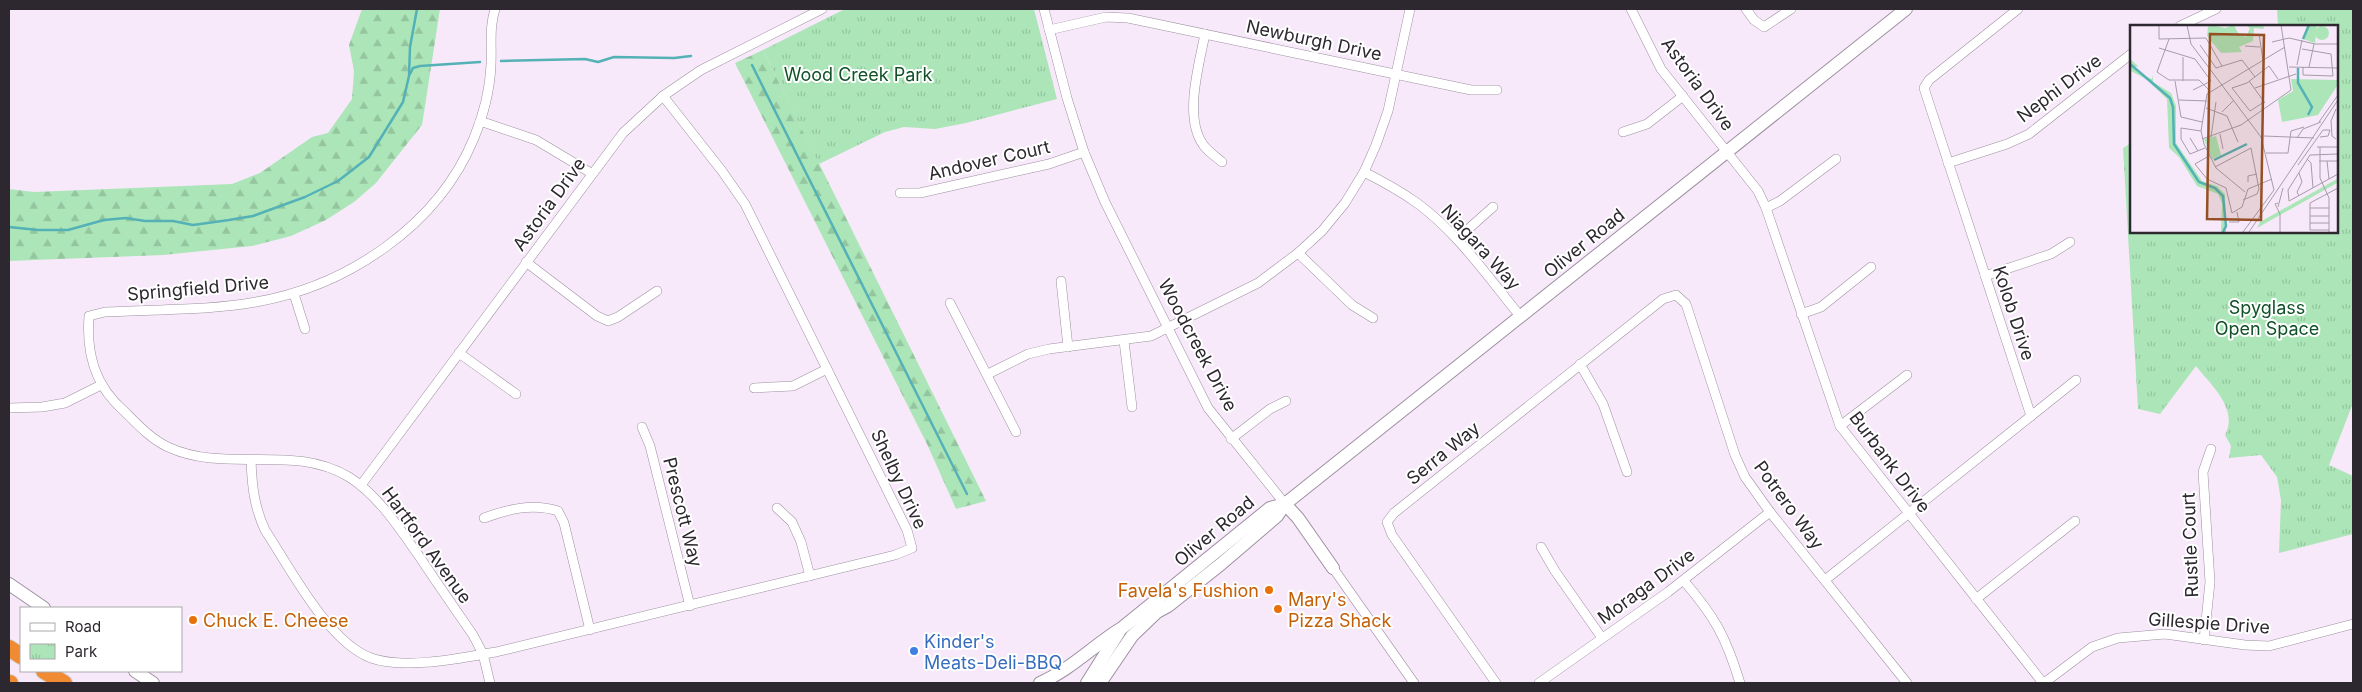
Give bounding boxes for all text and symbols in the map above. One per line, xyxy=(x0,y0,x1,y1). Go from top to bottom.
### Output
street label: Newburgh Drive xyxy=(1244,15,1384,65)
inset map xyxy=(2130,25,2337,232)
street label: Astoria Drive xyxy=(1657,33,1739,135)
street label: Nephi Drive xyxy=(2013,50,2105,126)
park label: Wood Creek Park xyxy=(784,64,932,85)
street label: Andover Court xyxy=(926,136,1052,184)
street label: Astoria Drive xyxy=(508,153,590,255)
street label: Niagara Way xyxy=(1437,200,1525,294)
street label: Oliver Road xyxy=(1539,204,1629,282)
street label: Kolob Drive xyxy=(1989,263,2039,363)
street label: Springfield Drive xyxy=(126,271,270,305)
street label: Woodcreek Drive xyxy=(1154,275,1242,415)
park label: Spyglass Open Space xyxy=(2215,297,2319,339)
street label: Burbank Drive xyxy=(1845,407,1935,517)
street label: Serra Way xyxy=(1402,417,1484,489)
street label: Shelby Drive xyxy=(867,426,931,532)
street label: Prescott Way xyxy=(659,455,707,569)
street label: Potrero Way xyxy=(1750,457,1828,553)
street label: Hartford Avenue xyxy=(378,483,476,607)
street label: Oliver Road xyxy=(1170,491,1258,571)
street label: Rustle Court xyxy=(2178,492,2202,598)
street label: Moraga Drive xyxy=(1593,544,1699,628)
place label: Favela's Fushion xyxy=(1118,580,1259,601)
marker: Favela's Fushion xyxy=(1263,584,1275,596)
place label: Mary's Pizza Shack xyxy=(1288,589,1391,631)
marker: Mary's Pizza Shack xyxy=(1272,603,1284,615)
legend xyxy=(20,607,182,672)
street label: Gillespie Drive xyxy=(2147,608,2271,638)
place label: Chuck E. Cheese xyxy=(203,610,349,631)
marker: Chuck E. Cheese xyxy=(187,614,199,626)
text: Road xyxy=(65,617,101,636)
place label: Kinder's Meats-Deli-BBQ xyxy=(924,631,1062,673)
text: Park xyxy=(65,642,98,661)
marker: Kinder's Meats-Deli-BBQ xyxy=(908,645,920,657)

